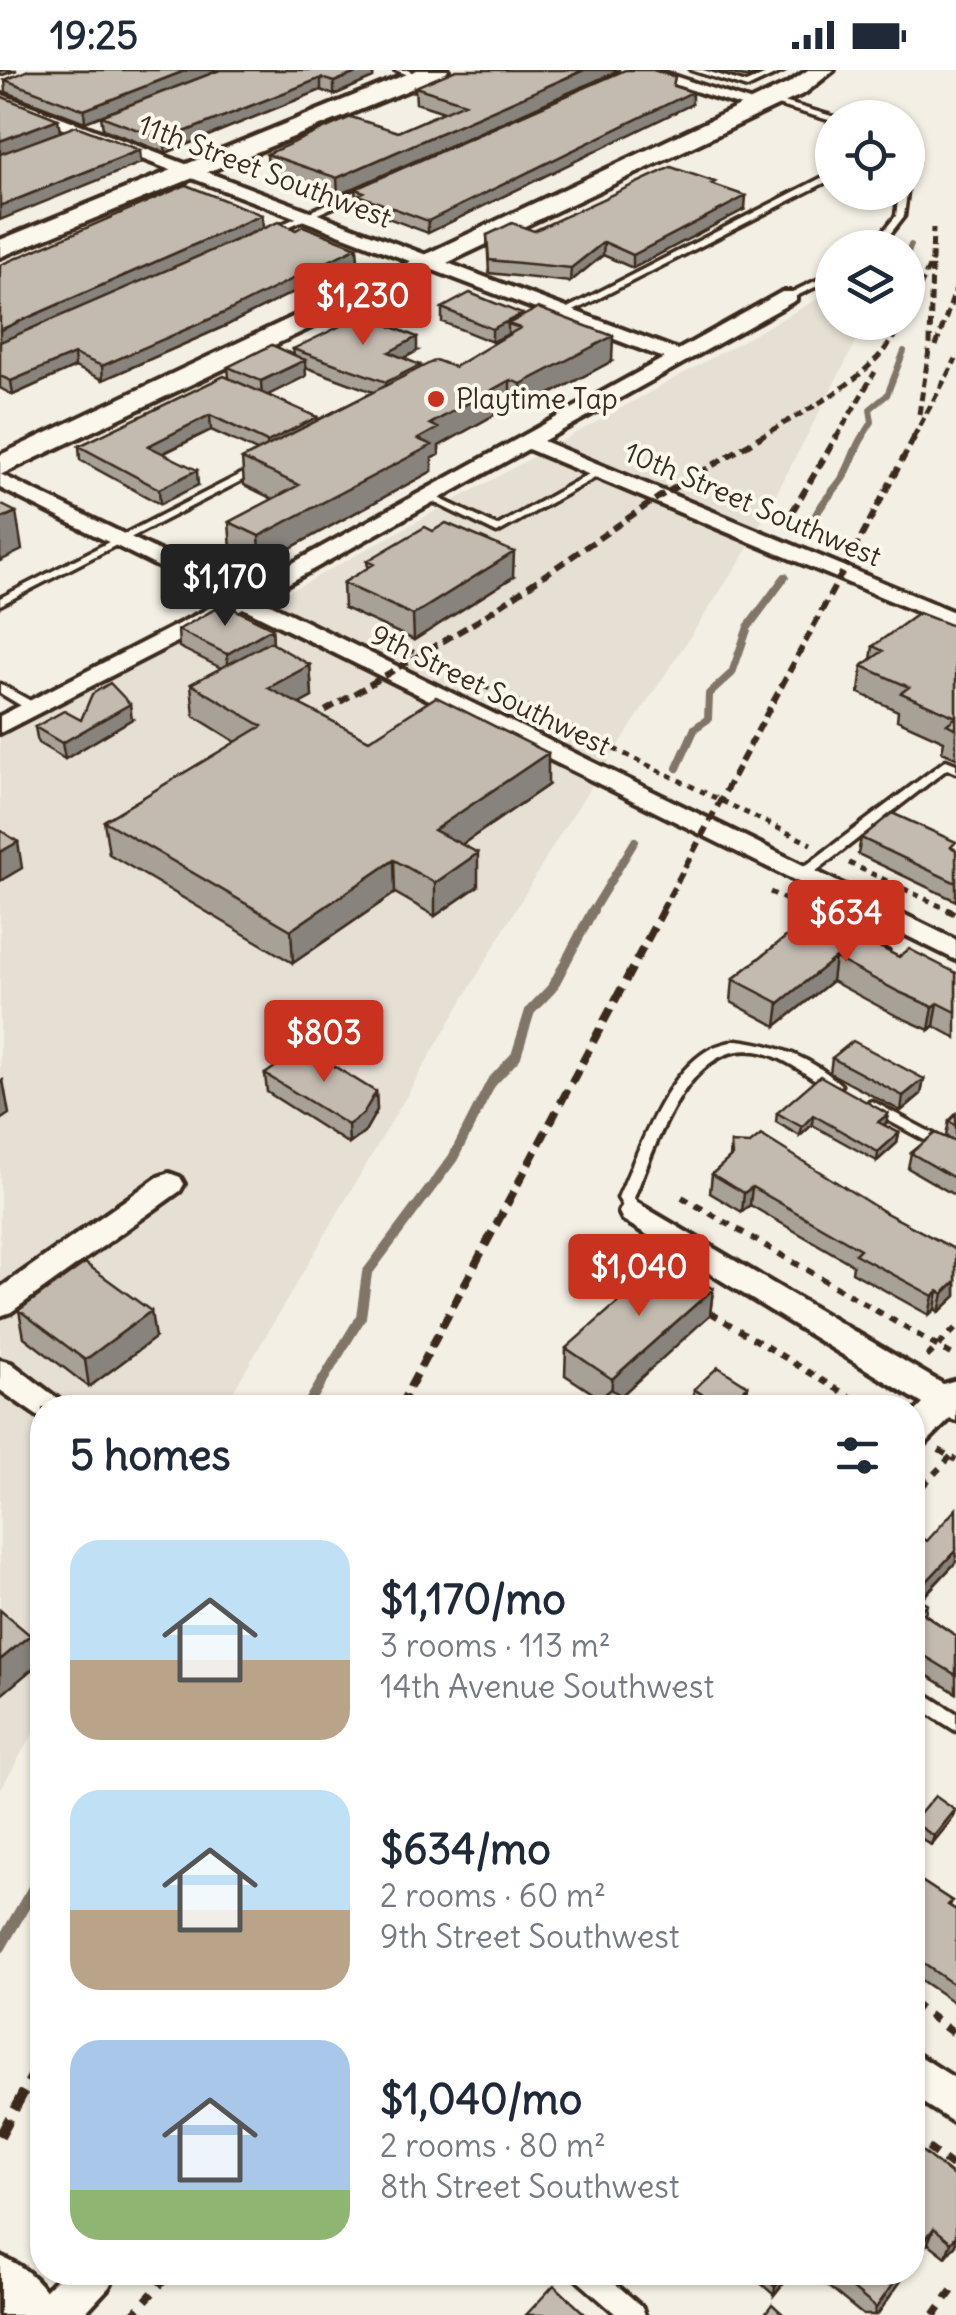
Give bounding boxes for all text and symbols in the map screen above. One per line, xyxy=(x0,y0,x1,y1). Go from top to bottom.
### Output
text: 19:25 xyxy=(50,12,138,59)
map controls xyxy=(815,100,925,340)
button: locate xyxy=(815,100,925,210)
street label: 11th Street Southwest xyxy=(133,106,397,236)
button: layers xyxy=(815,230,925,340)
pin: $1,230 xyxy=(282,263,444,348)
text: $1,230 xyxy=(316,275,410,316)
place label: Playtime Tap xyxy=(456,381,618,417)
marker: Playtime Tap xyxy=(425,388,447,410)
street label: 10th Street Southwest xyxy=(619,434,887,574)
pin: $1,170 xyxy=(144,544,306,629)
text: $1,170 xyxy=(183,556,267,597)
street label: 9th Street Southwest xyxy=(365,616,617,764)
pin: $634 xyxy=(787,880,905,965)
text: $634 xyxy=(810,892,882,933)
pin: $803 xyxy=(265,1000,383,1085)
text: $803 xyxy=(286,1012,362,1053)
pin: $1,040 xyxy=(558,1234,720,1319)
text: $1,040 xyxy=(590,1246,688,1287)
icon: filters xyxy=(830,1428,885,1483)
text: 5 homes xyxy=(70,1429,231,1481)
text: $1,170/mo xyxy=(380,1573,566,1625)
icon: home xyxy=(150,1580,270,1700)
text: 3 rooms · 113 m² xyxy=(380,1625,611,1666)
text: 14th Avenue Southwest xyxy=(380,1666,714,1707)
text: $634/mo xyxy=(380,1823,551,1875)
icon: home xyxy=(150,1830,270,1950)
text: 2 rooms · 60 m² xyxy=(380,1875,606,1916)
text: 9th Street Southwest xyxy=(380,1916,680,1957)
text: $1,040/mo xyxy=(380,2073,582,2125)
icon: home xyxy=(150,2080,270,2200)
text: 2 rooms · 80 m² xyxy=(380,2125,606,2166)
text: 8th Street Southwest xyxy=(380,2166,680,2207)

